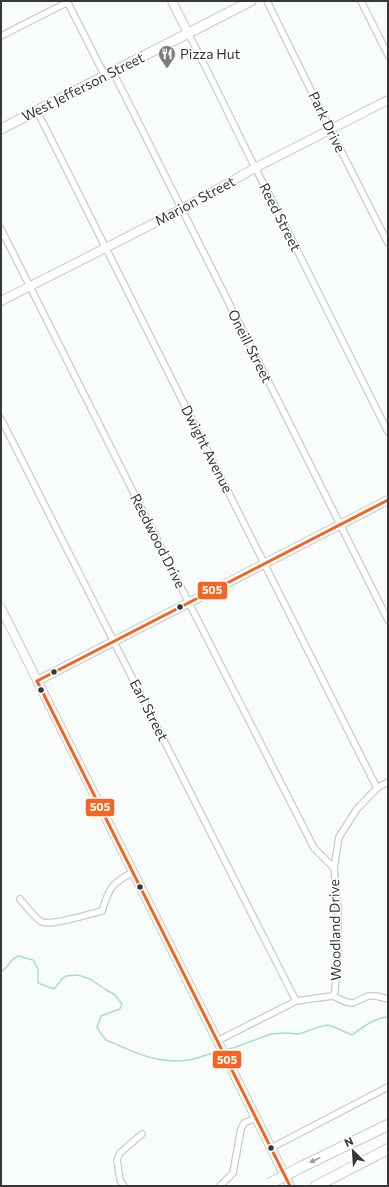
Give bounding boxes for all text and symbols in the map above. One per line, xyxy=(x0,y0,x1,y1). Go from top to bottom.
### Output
restaurant icon: Pizza Hut xyxy=(157,44,177,69)
place label: Pizza Hut xyxy=(180,45,241,62)
street label: West Jefferson Street xyxy=(19,48,147,125)
street label: Park Drive xyxy=(305,88,350,155)
street label: Marion Street xyxy=(152,172,238,229)
street label: Reed Street xyxy=(256,180,305,254)
street label: Oneill Street xyxy=(225,306,276,385)
street label: Dwight Avenue xyxy=(178,402,237,495)
street label: Reedwood Drive xyxy=(127,491,190,591)
line badge: 505 xyxy=(197,581,228,600)
text: 505 xyxy=(202,583,222,596)
unlabelled marker xyxy=(175,602,185,612)
unlabelled marker xyxy=(49,667,59,677)
street label: Earl Street xyxy=(127,676,172,744)
unlabelled marker xyxy=(36,685,46,695)
line badge: 505 xyxy=(85,798,115,817)
text: 505 xyxy=(90,800,110,813)
street label: Woodland Drive xyxy=(325,879,344,981)
unlabelled marker xyxy=(135,882,145,892)
line badge: 505 xyxy=(212,1050,242,1069)
text: 505 xyxy=(217,1053,237,1066)
north arrow xyxy=(333,1131,373,1171)
text: N xyxy=(342,1134,355,1149)
unlabelled marker xyxy=(266,1143,276,1153)
one-way arrow xyxy=(309,1157,321,1163)

